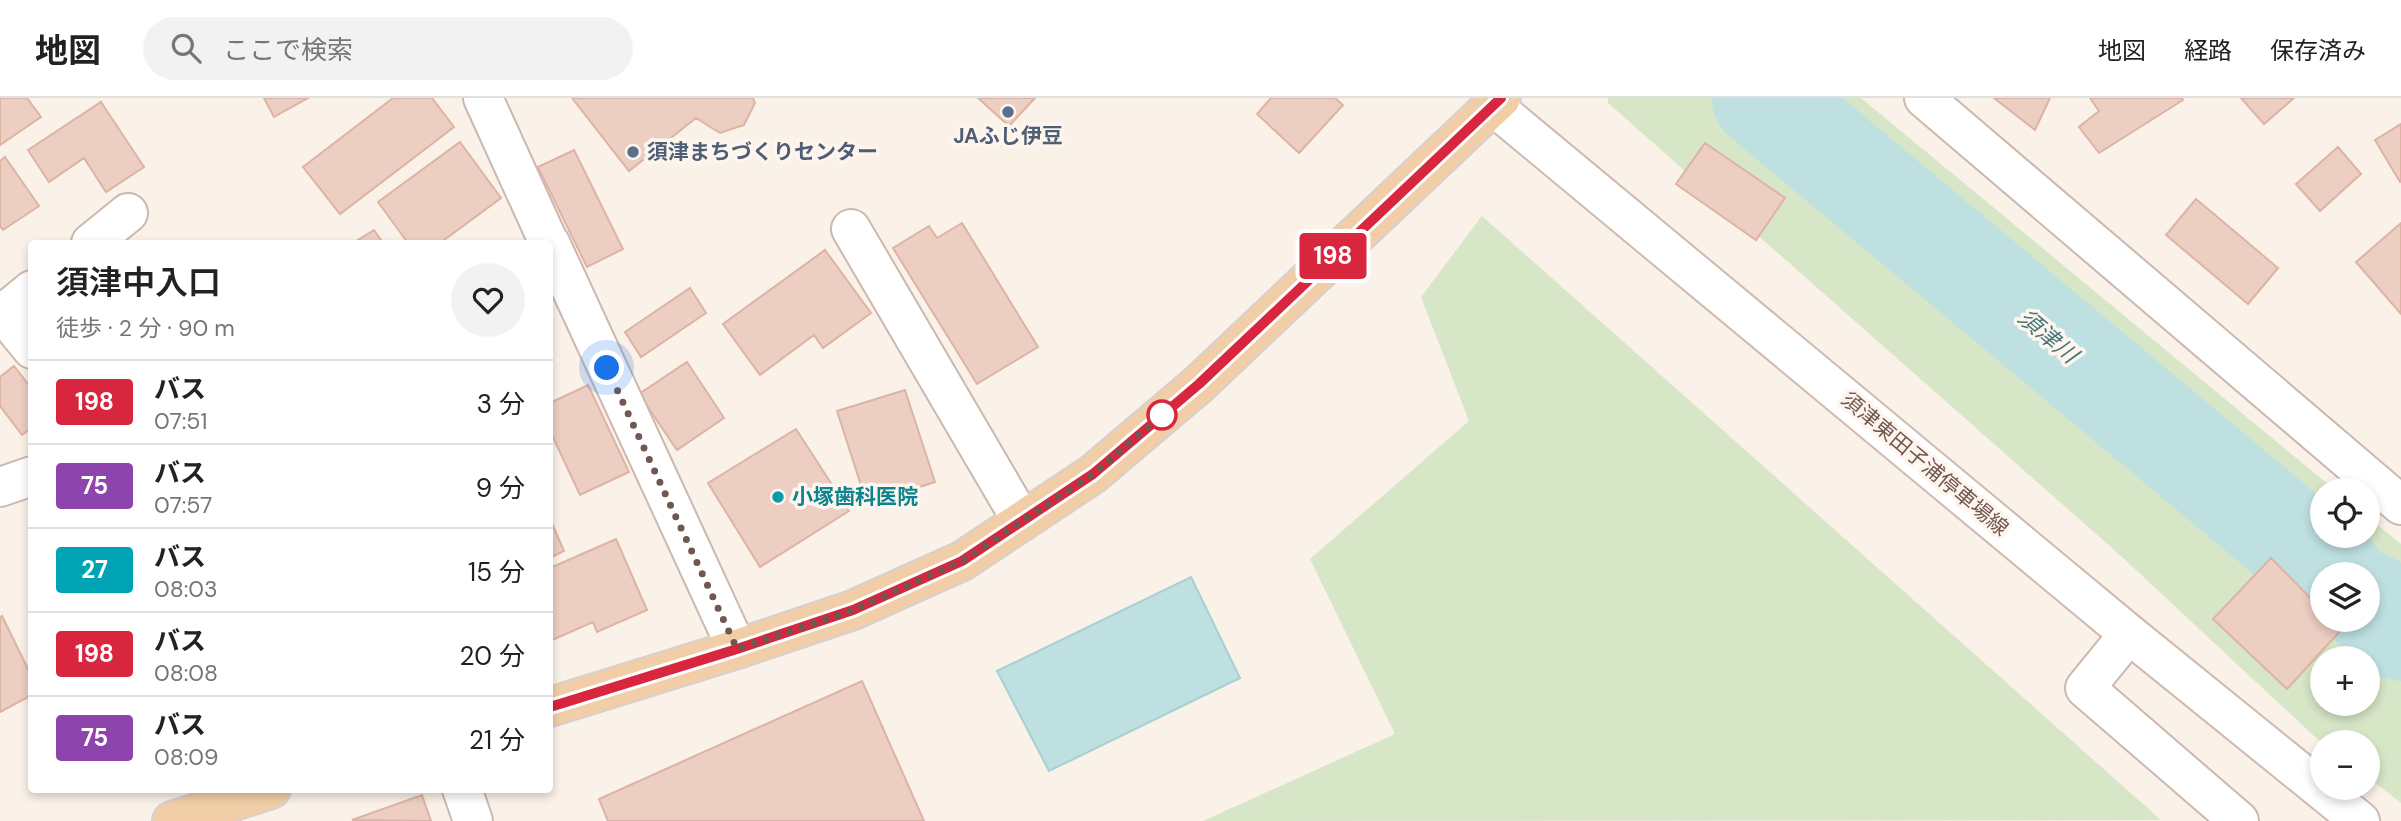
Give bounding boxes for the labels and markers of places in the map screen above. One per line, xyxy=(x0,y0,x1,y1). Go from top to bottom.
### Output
marker: JAふじ伊豆 xyxy=(1000,104,1016,120)
place label: JAふじ伊豆 xyxy=(953,122,1063,150)
place label: 須津まちづくりセンター xyxy=(647,138,878,166)
marker: 須津まちづくりセンター xyxy=(625,144,641,160)
unlabelled marker xyxy=(1147,400,1177,430)
place label: 小塚歯科医院 xyxy=(792,483,918,511)
marker: 小塚歯科医院 xyxy=(770,489,786,505)

